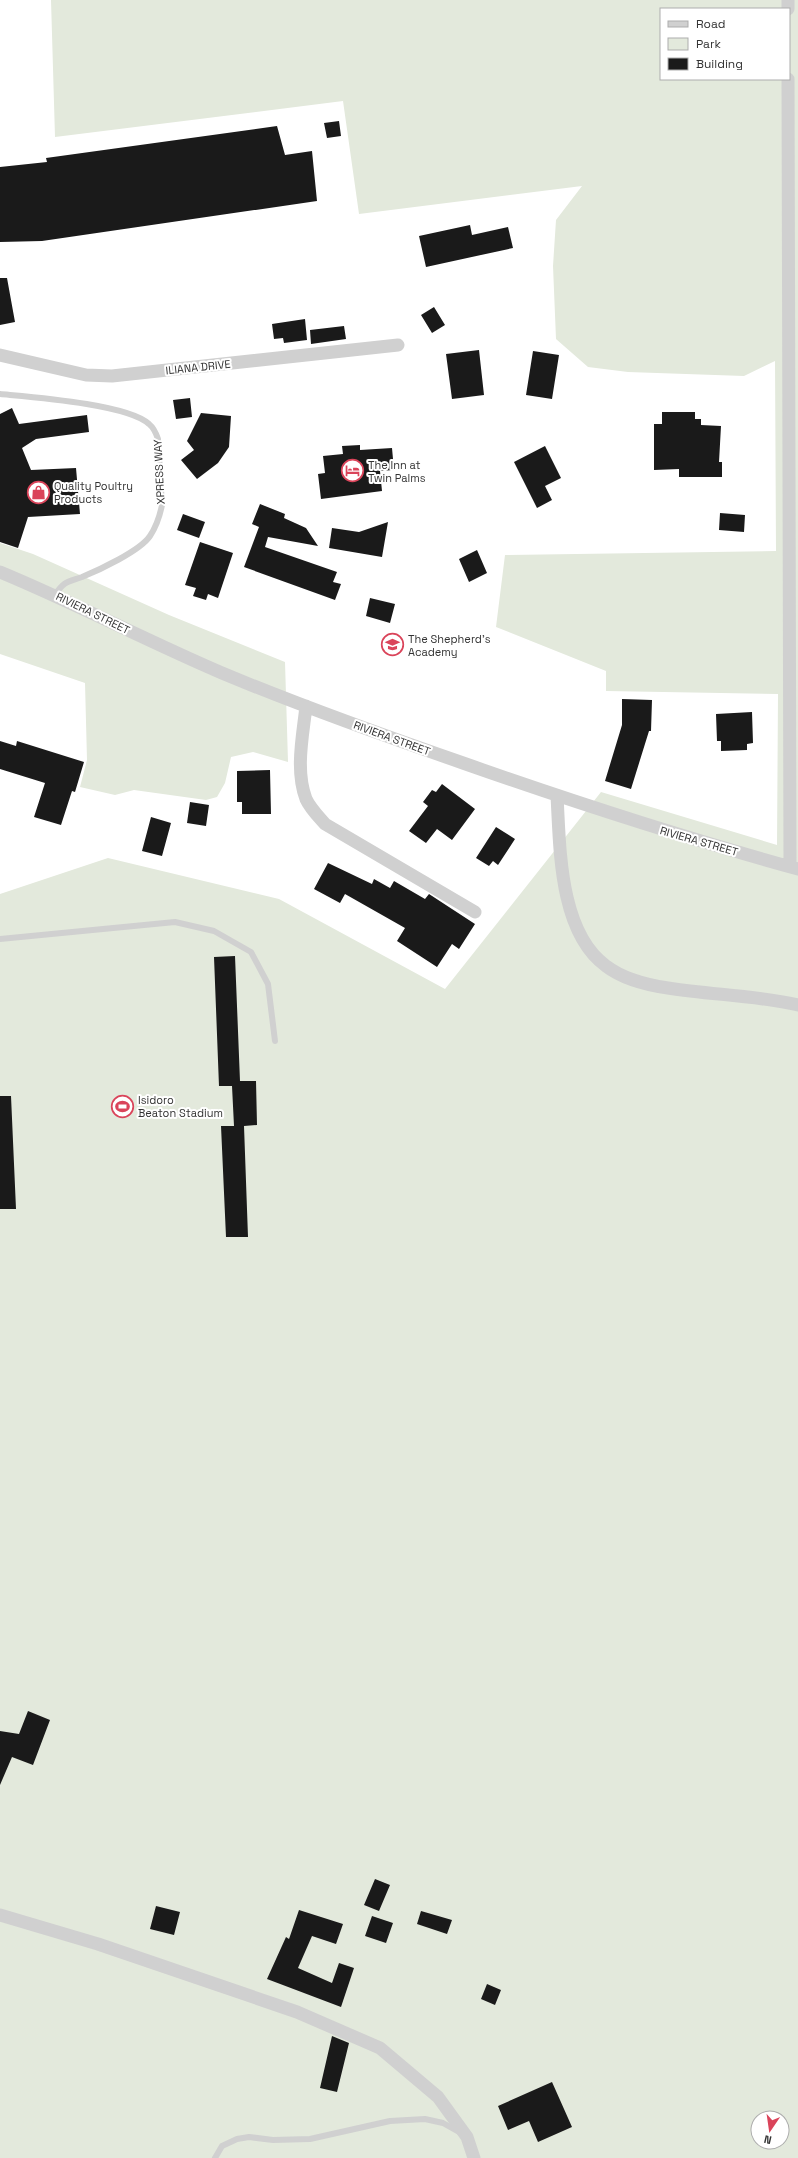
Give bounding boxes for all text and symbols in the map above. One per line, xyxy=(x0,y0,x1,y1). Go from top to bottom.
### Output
legend xyxy=(660,8,790,80)
text: Road xyxy=(696,16,725,32)
text: Park xyxy=(696,36,721,52)
text: Building xyxy=(696,56,743,72)
street label: ILIANA DRIVE xyxy=(165,357,231,377)
street label: XPRESS WAY xyxy=(150,439,168,505)
hotel icon: The Inn at Twin Palms xyxy=(339,458,365,484)
place label: The Inn at Twin Palms xyxy=(368,458,426,485)
shop icon: Quality Poultry Products xyxy=(26,479,52,505)
place label: Quality Poultry Products xyxy=(54,479,133,506)
street label: RIVIERA STREET xyxy=(54,589,133,637)
school or university icon: The Shepherd’s Academy xyxy=(379,632,405,658)
place label: The Shepherd’s Academy xyxy=(408,632,491,659)
street label: RIVIERA STREET xyxy=(352,718,433,759)
street label: RIVIERA STREET xyxy=(658,823,740,859)
sports icon: Isidoro Beaton Stadium xyxy=(109,1093,135,1119)
place label: Isidoro Beaton Stadium xyxy=(138,1093,223,1120)
north arrow xyxy=(750,2110,790,2150)
text: N xyxy=(763,2132,773,2147)

